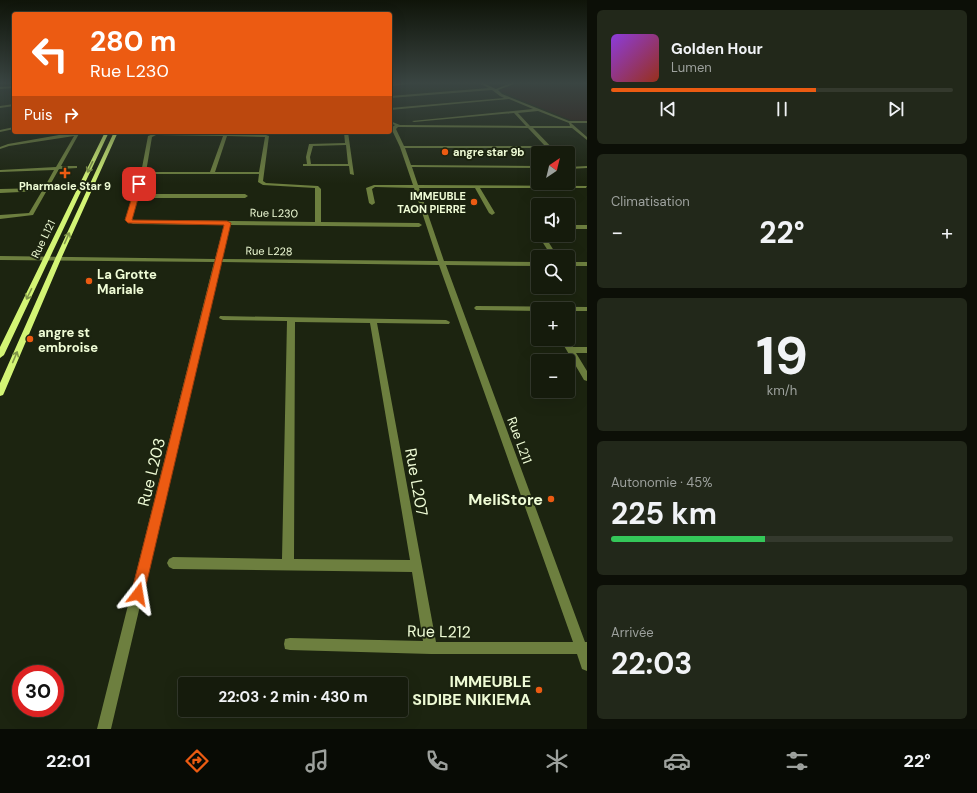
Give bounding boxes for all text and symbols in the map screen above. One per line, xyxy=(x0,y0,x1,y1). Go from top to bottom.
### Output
text: 280 m xyxy=(90,23,176,60)
icon: left xyxy=(24,28,76,80)
text: Golden Hour xyxy=(671,39,763,59)
text: Rue L230 xyxy=(90,59,169,83)
text: Lumen xyxy=(671,59,712,76)
icon: previous xyxy=(657,98,679,120)
icon: pause xyxy=(771,98,793,120)
icon: next xyxy=(885,98,907,120)
icon: right xyxy=(60,104,82,126)
text: Puis xyxy=(24,105,52,125)
place label: angre star 9b xyxy=(453,145,525,159)
north arrow xyxy=(531,146,575,190)
map controls xyxy=(531,146,575,398)
marker: angre star 9b xyxy=(440,147,450,157)
one-way arrow xyxy=(86,161,93,173)
pin xyxy=(122,167,156,201)
marker: Pharmacie Star 9 xyxy=(60,168,70,178)
icon: arrive xyxy=(128,173,150,195)
place label: Pharmacie Star 9 xyxy=(19,179,111,193)
place label: IMMEUBLE TAON PIERRE xyxy=(397,189,466,216)
text: Climatisation xyxy=(611,193,690,210)
marker: IMMEUBLE TAON PIERRE xyxy=(469,197,479,207)
button: sound xyxy=(531,198,575,242)
street label: Rue L230 xyxy=(250,206,298,220)
text: 22° xyxy=(759,213,805,252)
street label: Rue L121 xyxy=(28,218,58,260)
text: − xyxy=(611,218,623,247)
text: + xyxy=(941,218,953,247)
one-way arrow xyxy=(64,232,72,244)
street label: Rue L228 xyxy=(245,244,293,258)
button: search xyxy=(531,250,575,294)
place label: La Grotte Mariale xyxy=(97,266,157,298)
marker: La Grotte Mariale xyxy=(84,276,94,286)
one-way arrow xyxy=(25,288,32,300)
button: + xyxy=(531,302,575,346)
text: 19 xyxy=(756,322,808,390)
place label: angre st embroise xyxy=(38,324,98,356)
marker: angre st embroise xyxy=(25,334,35,344)
one-way arrow xyxy=(12,352,20,364)
button: − xyxy=(531,354,575,398)
text: km/h xyxy=(767,382,797,399)
street label: Rue L211 xyxy=(503,414,536,466)
street label: Rue L203 xyxy=(133,436,170,509)
street label: Rue L207 xyxy=(400,446,433,518)
text: Autonomie · 45% xyxy=(611,474,712,491)
place label: MeliStore xyxy=(468,489,543,510)
marker: MeliStore xyxy=(546,494,556,504)
text: 225 km xyxy=(611,494,717,533)
position arrow xyxy=(117,573,159,615)
street label: Rue L212 xyxy=(407,620,471,643)
text: Arrivée xyxy=(611,624,654,641)
text: 22:03 xyxy=(611,644,692,683)
speed limit sign: 30 xyxy=(12,665,64,717)
place label: IMMEUBLE SIDIBE NIKIEMA xyxy=(412,671,531,710)
marker: IMMEUBLE SIDIBE NIKIEMA xyxy=(534,685,544,695)
text: 22:03 · 2 min · 430 m xyxy=(218,687,368,707)
icon: directions xyxy=(183,747,211,775)
icon: music xyxy=(303,747,331,775)
icon: phone xyxy=(423,747,451,775)
icon: climate xyxy=(543,747,571,775)
icon: car xyxy=(663,747,691,775)
icon: filters xyxy=(783,747,811,775)
text: 22:01 xyxy=(46,749,91,773)
text: 22° xyxy=(904,749,931,773)

